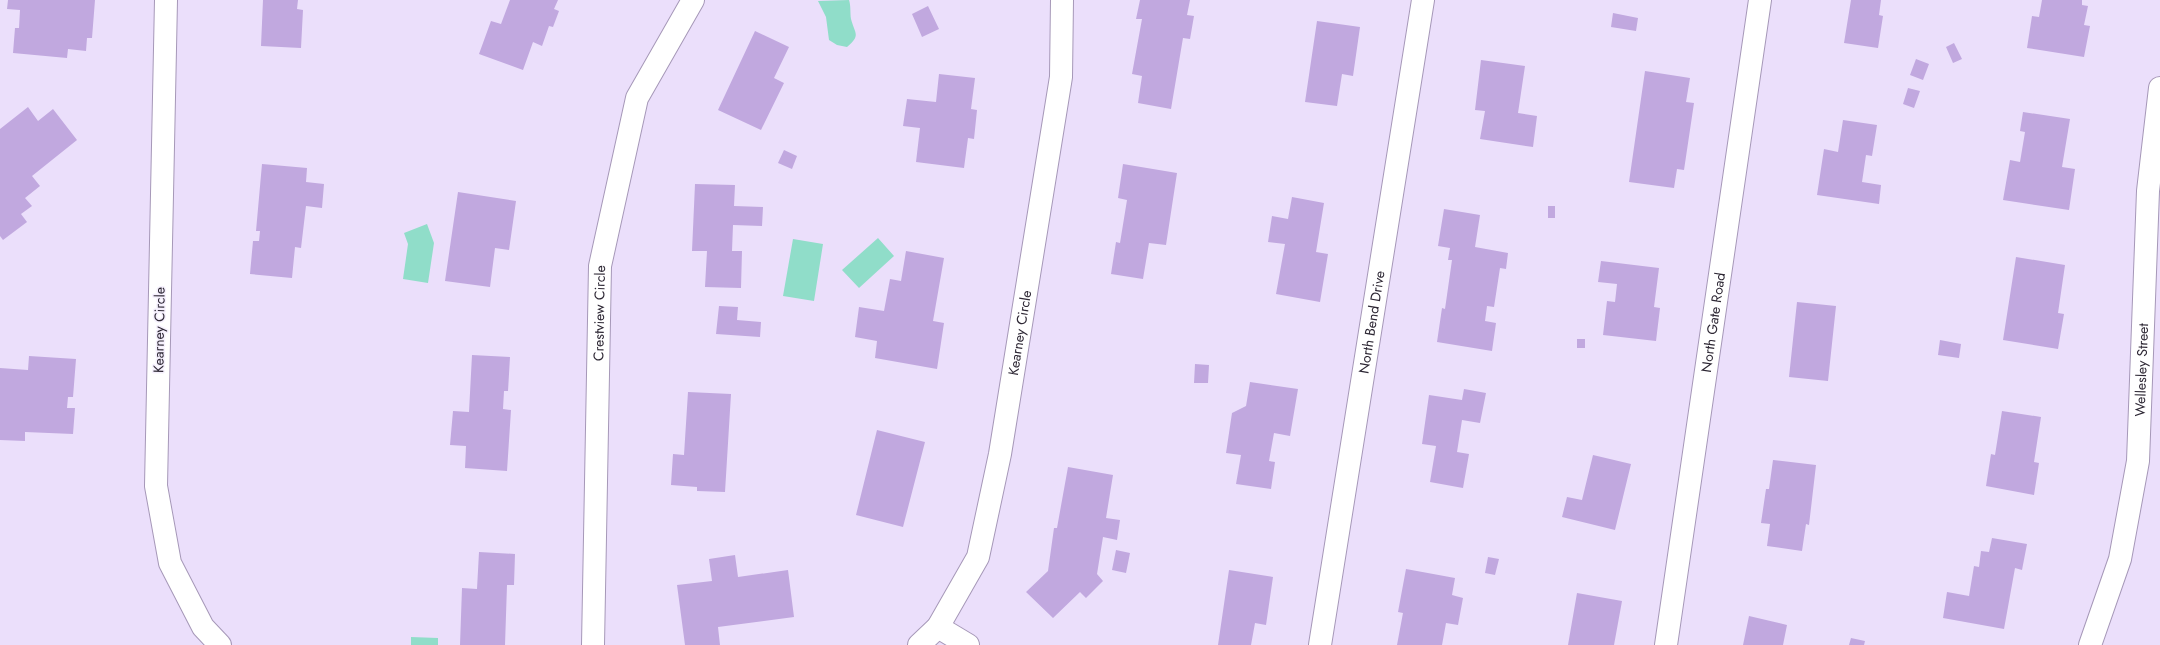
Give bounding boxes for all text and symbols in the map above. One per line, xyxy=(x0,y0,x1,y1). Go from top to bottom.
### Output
street label: Crestview Circle xyxy=(588,265,610,361)
street label: North Bend Drive xyxy=(1353,269,1390,375)
street label: North Gate Road xyxy=(1696,271,1730,374)
street label: Kearney Circle xyxy=(148,287,170,373)
street label: Kearney Circle xyxy=(1003,289,1036,377)
street label: Wellesley Street xyxy=(2130,322,2153,417)

